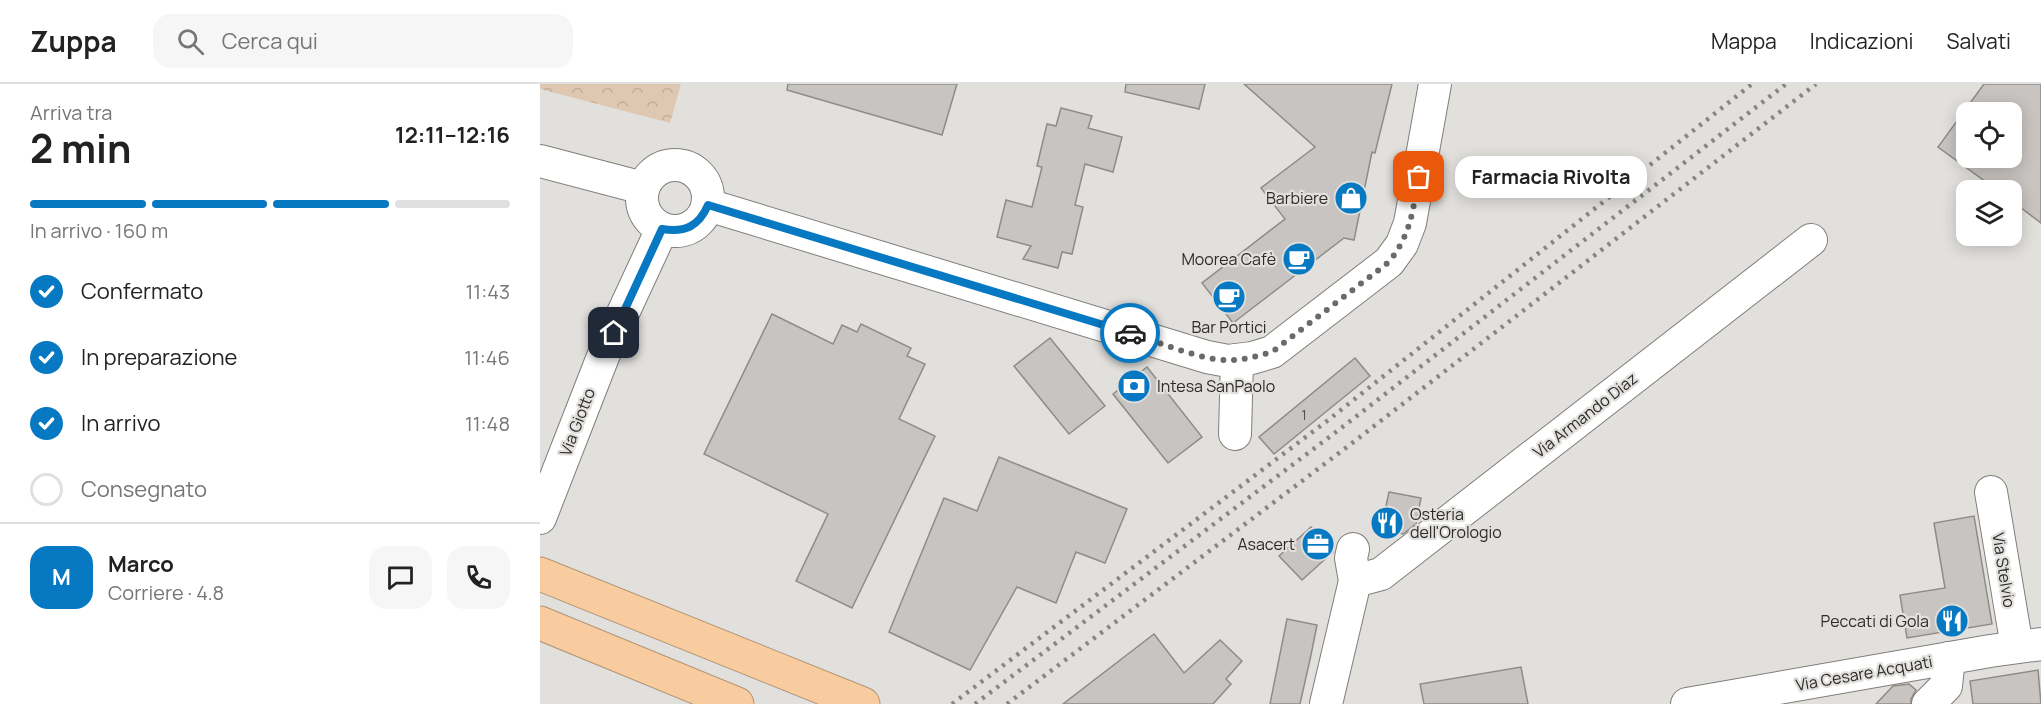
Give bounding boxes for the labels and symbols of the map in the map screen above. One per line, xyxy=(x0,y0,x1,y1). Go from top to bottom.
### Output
pin xyxy=(1393,151,1444,202)
callout: Farmacia Rivolta xyxy=(1455,156,1647,198)
shop icon: Barbiere xyxy=(1333,180,1369,216)
place label: Barbiere xyxy=(1266,187,1328,209)
cafe icon: Moorea Cafè xyxy=(1281,241,1317,277)
place label: Moorea Cafè xyxy=(1181,248,1276,270)
cafe icon: Bar Portici xyxy=(1211,279,1247,315)
courier xyxy=(1100,303,1160,363)
pin xyxy=(588,307,639,358)
place label: Bar Portici xyxy=(1191,316,1267,338)
street label: Via Armando Diaz xyxy=(1528,367,1642,463)
bank icon: Intesa SanPaolo xyxy=(1116,368,1152,404)
place label: Intesa SanPaolo xyxy=(1157,375,1275,397)
street label: Via Giotto xyxy=(554,385,600,459)
house number: 1 xyxy=(1301,405,1307,424)
place label: Osteria dell'Orologio xyxy=(1410,503,1502,543)
restaurant icon: Osteria dell'Orologio xyxy=(1369,505,1405,541)
office icon: Asacert xyxy=(1300,526,1336,562)
street label: Via Stelvio xyxy=(1987,531,2021,609)
place label: Asacert xyxy=(1237,533,1295,555)
restaurant icon: Peccati di Gola xyxy=(1934,603,1970,639)
place label: Peccati di Gola xyxy=(1821,610,1929,632)
street label: Via Cesare Acquati xyxy=(1794,650,1934,696)

